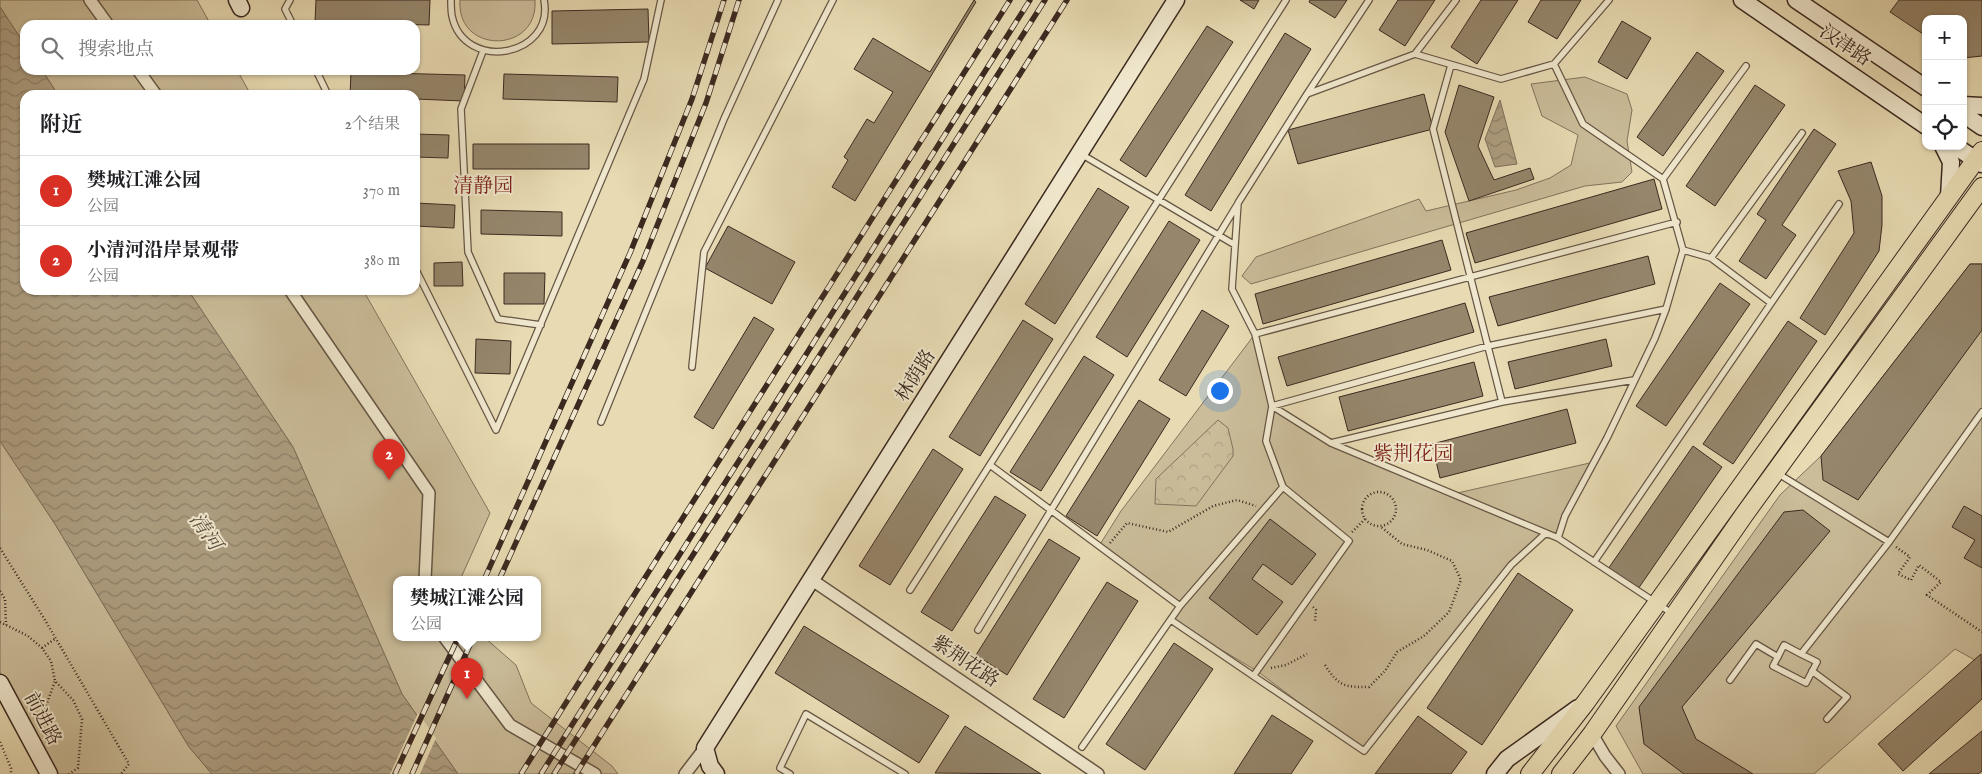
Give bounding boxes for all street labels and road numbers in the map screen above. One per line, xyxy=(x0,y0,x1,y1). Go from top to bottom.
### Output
street label: 汉津路 xyxy=(1815,20,1875,72)
street label: 林荫路 xyxy=(891,345,941,407)
street label: 紫荆花路 xyxy=(927,631,1003,693)
street label: 前进路 xyxy=(18,688,66,750)

